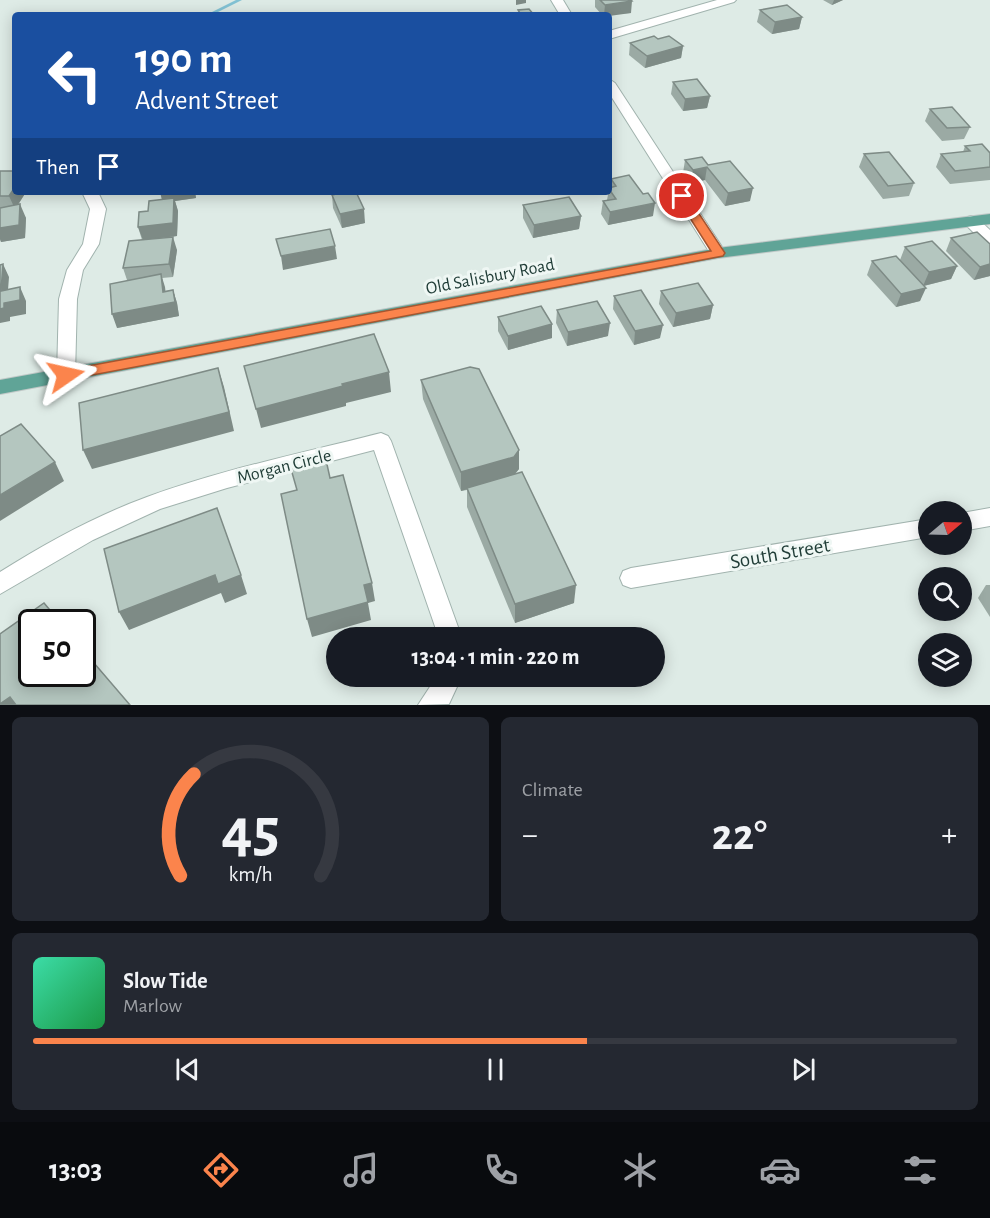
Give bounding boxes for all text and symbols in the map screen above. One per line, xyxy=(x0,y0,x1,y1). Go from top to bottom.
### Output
icon: left xyxy=(36,36,114,114)
text: 190 m xyxy=(135,38,233,80)
text: Advent Street xyxy=(135,87,278,114)
icon: arrive xyxy=(92,150,125,183)
text: Then xyxy=(36,156,80,178)
pin xyxy=(656,170,707,221)
icon: arrive xyxy=(665,179,698,212)
street label: Old Salisbury Road xyxy=(424,256,556,298)
position arrow xyxy=(34,343,98,407)
street label: Morgan Circle xyxy=(235,447,333,487)
north arrow xyxy=(918,501,972,555)
map controls xyxy=(918,501,972,687)
street label: South Street xyxy=(729,534,832,573)
button: search xyxy=(918,567,972,621)
speed limit sign: 50 xyxy=(18,609,96,687)
button: layers xyxy=(918,633,972,687)
text: 13:04 · 1 min · 220 m xyxy=(412,646,579,668)
text: Climate xyxy=(522,780,583,800)
text: 45 xyxy=(221,800,280,862)
text: 22° xyxy=(712,813,767,858)
text: − xyxy=(522,819,538,852)
text: + xyxy=(941,819,957,852)
text: km/h xyxy=(228,864,273,885)
text: Slow Tide xyxy=(123,970,208,992)
text: Marlow xyxy=(123,996,182,1016)
icon: previous xyxy=(171,1053,204,1086)
icon: pause xyxy=(479,1053,512,1086)
icon: next xyxy=(787,1053,820,1086)
icon: directions xyxy=(200,1149,242,1191)
icon: music xyxy=(340,1149,382,1191)
icon: phone xyxy=(480,1149,522,1191)
icon: climate xyxy=(619,1149,661,1191)
icon: car xyxy=(759,1149,801,1191)
icon: filters xyxy=(899,1149,941,1191)
text: 13:03 xyxy=(49,1156,102,1183)

